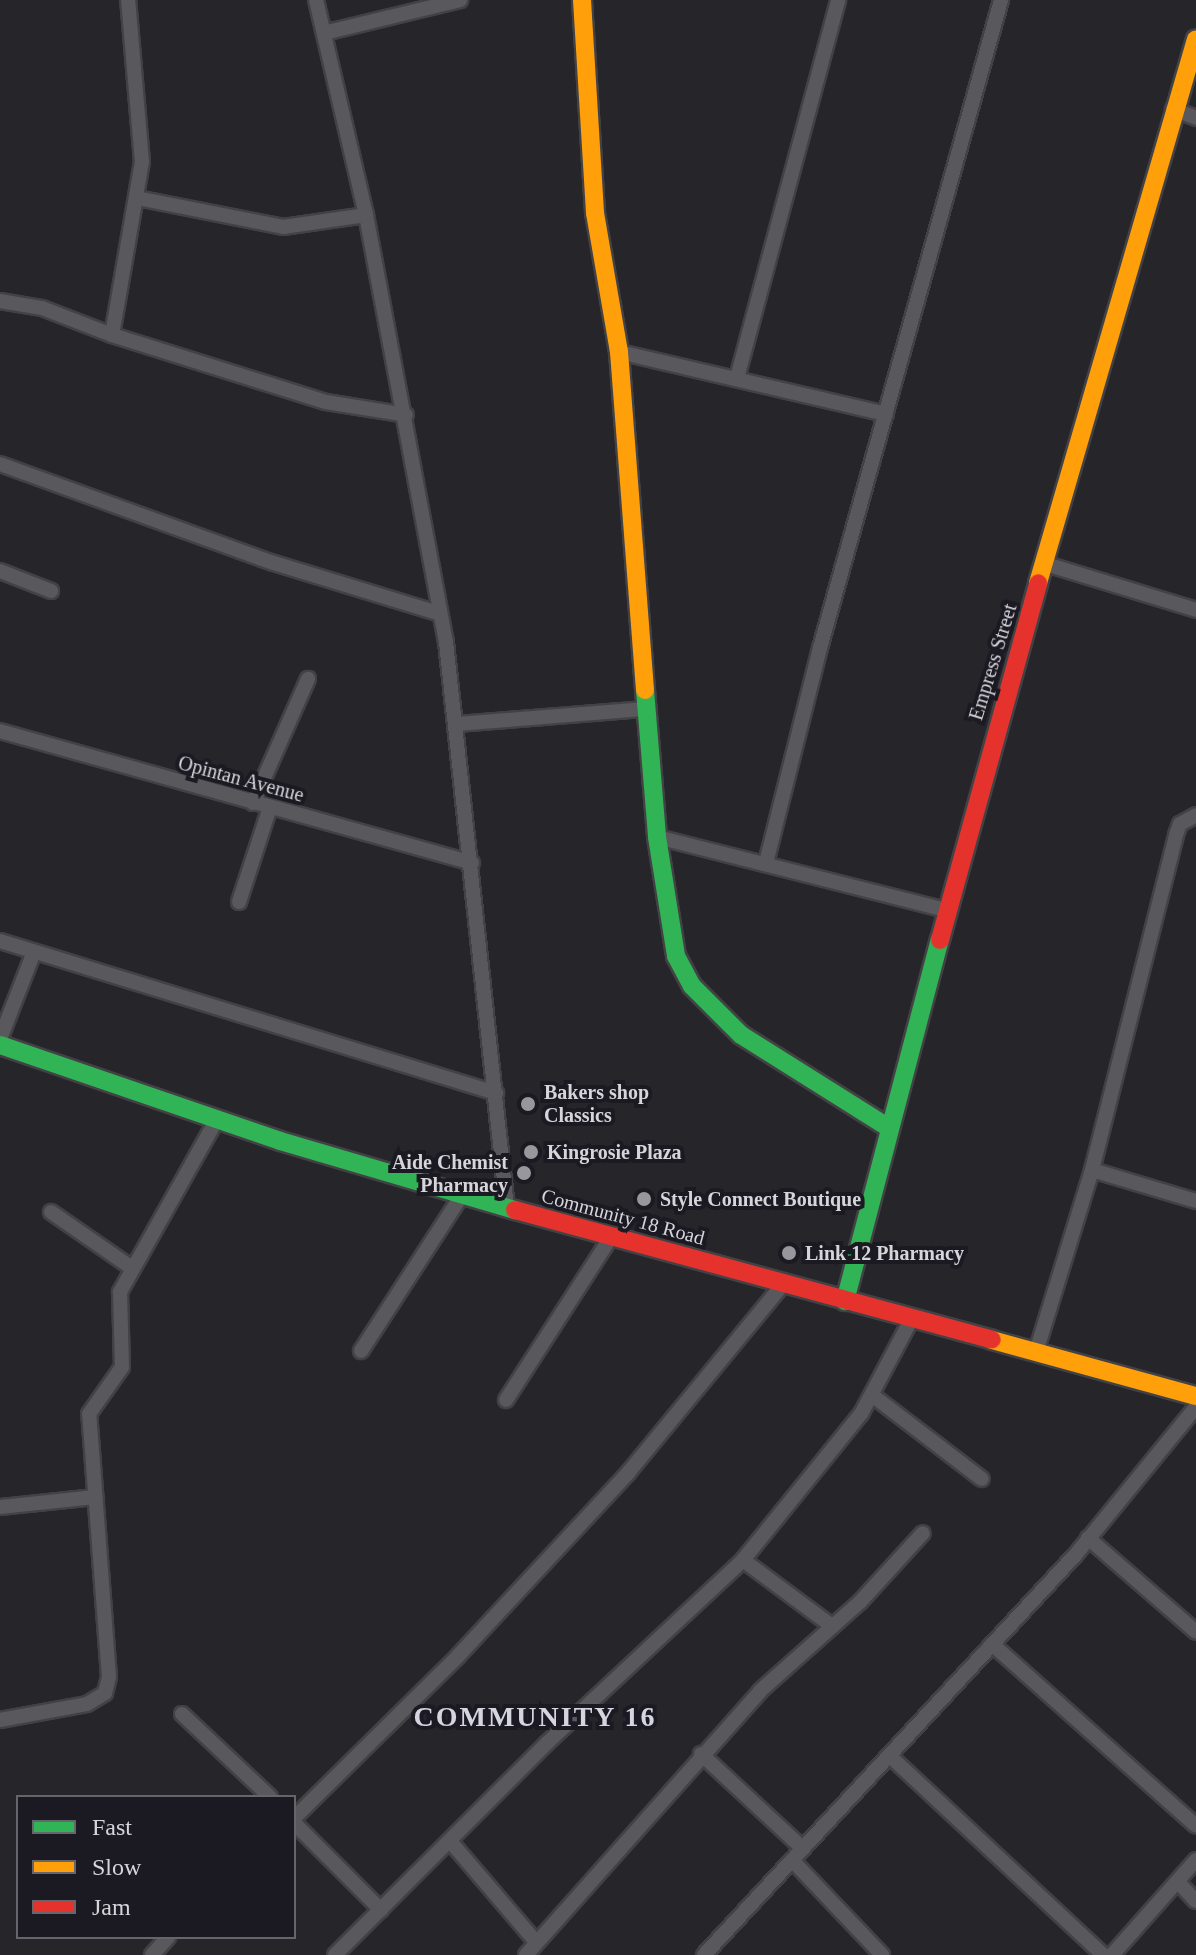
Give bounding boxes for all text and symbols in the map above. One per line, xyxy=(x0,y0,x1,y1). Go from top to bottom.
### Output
street label: Empress Street xyxy=(964,601,1022,723)
street label: Opintan Avenue xyxy=(175,751,307,807)
place label: Bakers shop Classics xyxy=(544,1080,649,1127)
marker: Bakers shop Classics xyxy=(519,1095,537,1113)
place label: Kingrosie Plaza xyxy=(547,1140,682,1164)
marker: Kingrosie Plaza xyxy=(522,1143,540,1161)
place label: Aide Chemist Pharmacy xyxy=(392,1150,508,1197)
marker: Aide Chemist Pharmacy xyxy=(515,1164,533,1182)
street label: Community 18 Road xyxy=(539,1184,707,1250)
place label: Style Connect Boutique xyxy=(660,1187,861,1211)
marker: Style Connect Boutique xyxy=(635,1190,653,1208)
place label: Link 12 Pharmacy xyxy=(805,1241,964,1265)
marker: Link 12 Pharmacy xyxy=(780,1244,798,1262)
district label: COMMUNITY 16 xyxy=(413,1700,657,1734)
legend xyxy=(16,1795,296,1939)
text: Fast xyxy=(92,1814,132,1840)
text: Slow xyxy=(92,1854,141,1880)
text: Jam xyxy=(92,1894,131,1920)

